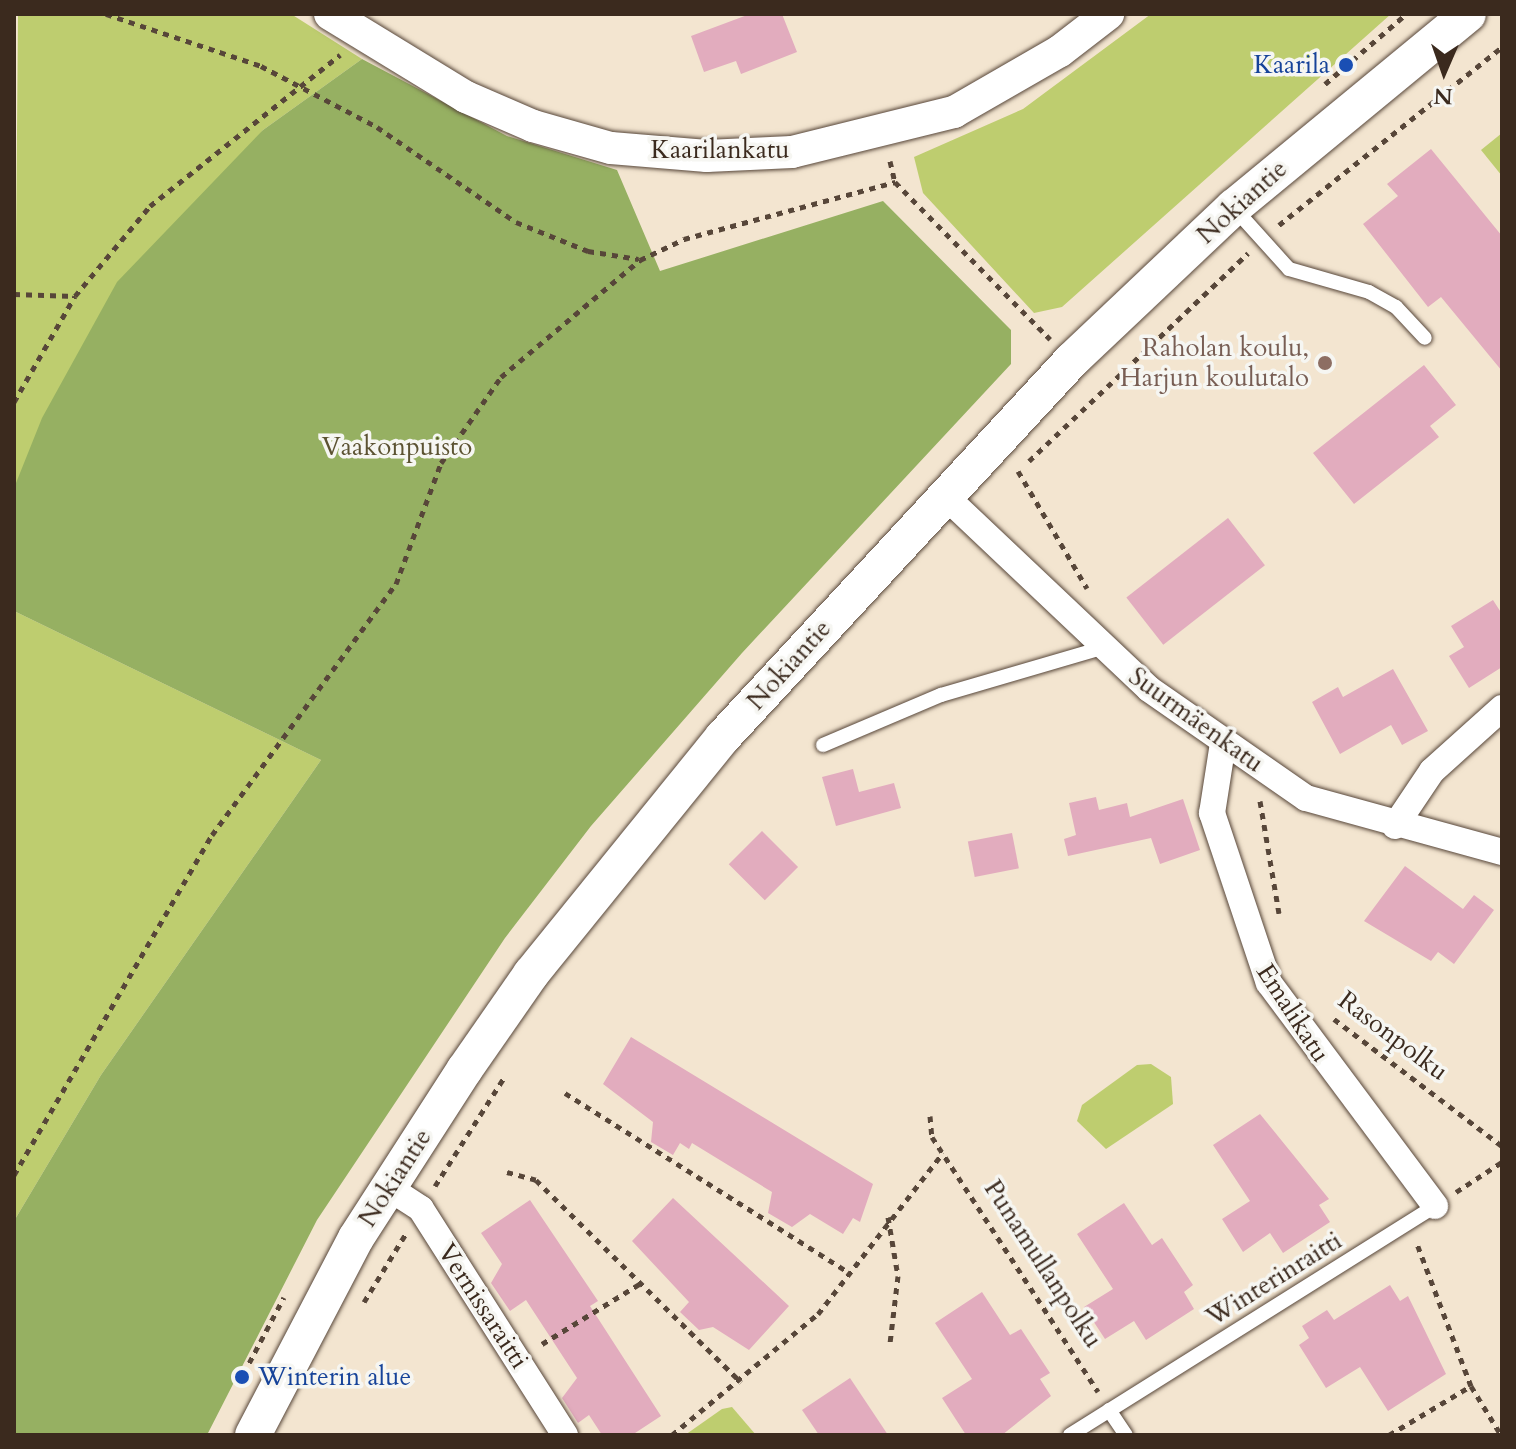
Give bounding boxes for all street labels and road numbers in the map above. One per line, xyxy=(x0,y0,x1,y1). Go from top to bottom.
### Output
street label: Kaarilankatu xyxy=(651,134,789,166)
street label: Nokiantie xyxy=(1190,153,1294,251)
street label: Nokiantie xyxy=(740,613,838,717)
street label: Suurmäenkatu xyxy=(1123,661,1269,779)
street label: Emalikatu xyxy=(1250,958,1336,1068)
street label: Rasonpolku xyxy=(1332,985,1454,1087)
street label: Nokiantie xyxy=(352,1123,438,1233)
street label: Punamullanpolku xyxy=(977,1174,1109,1354)
street label: Winterinraitti xyxy=(1200,1225,1348,1333)
street label: Vernissaraitti xyxy=(431,1238,535,1374)

